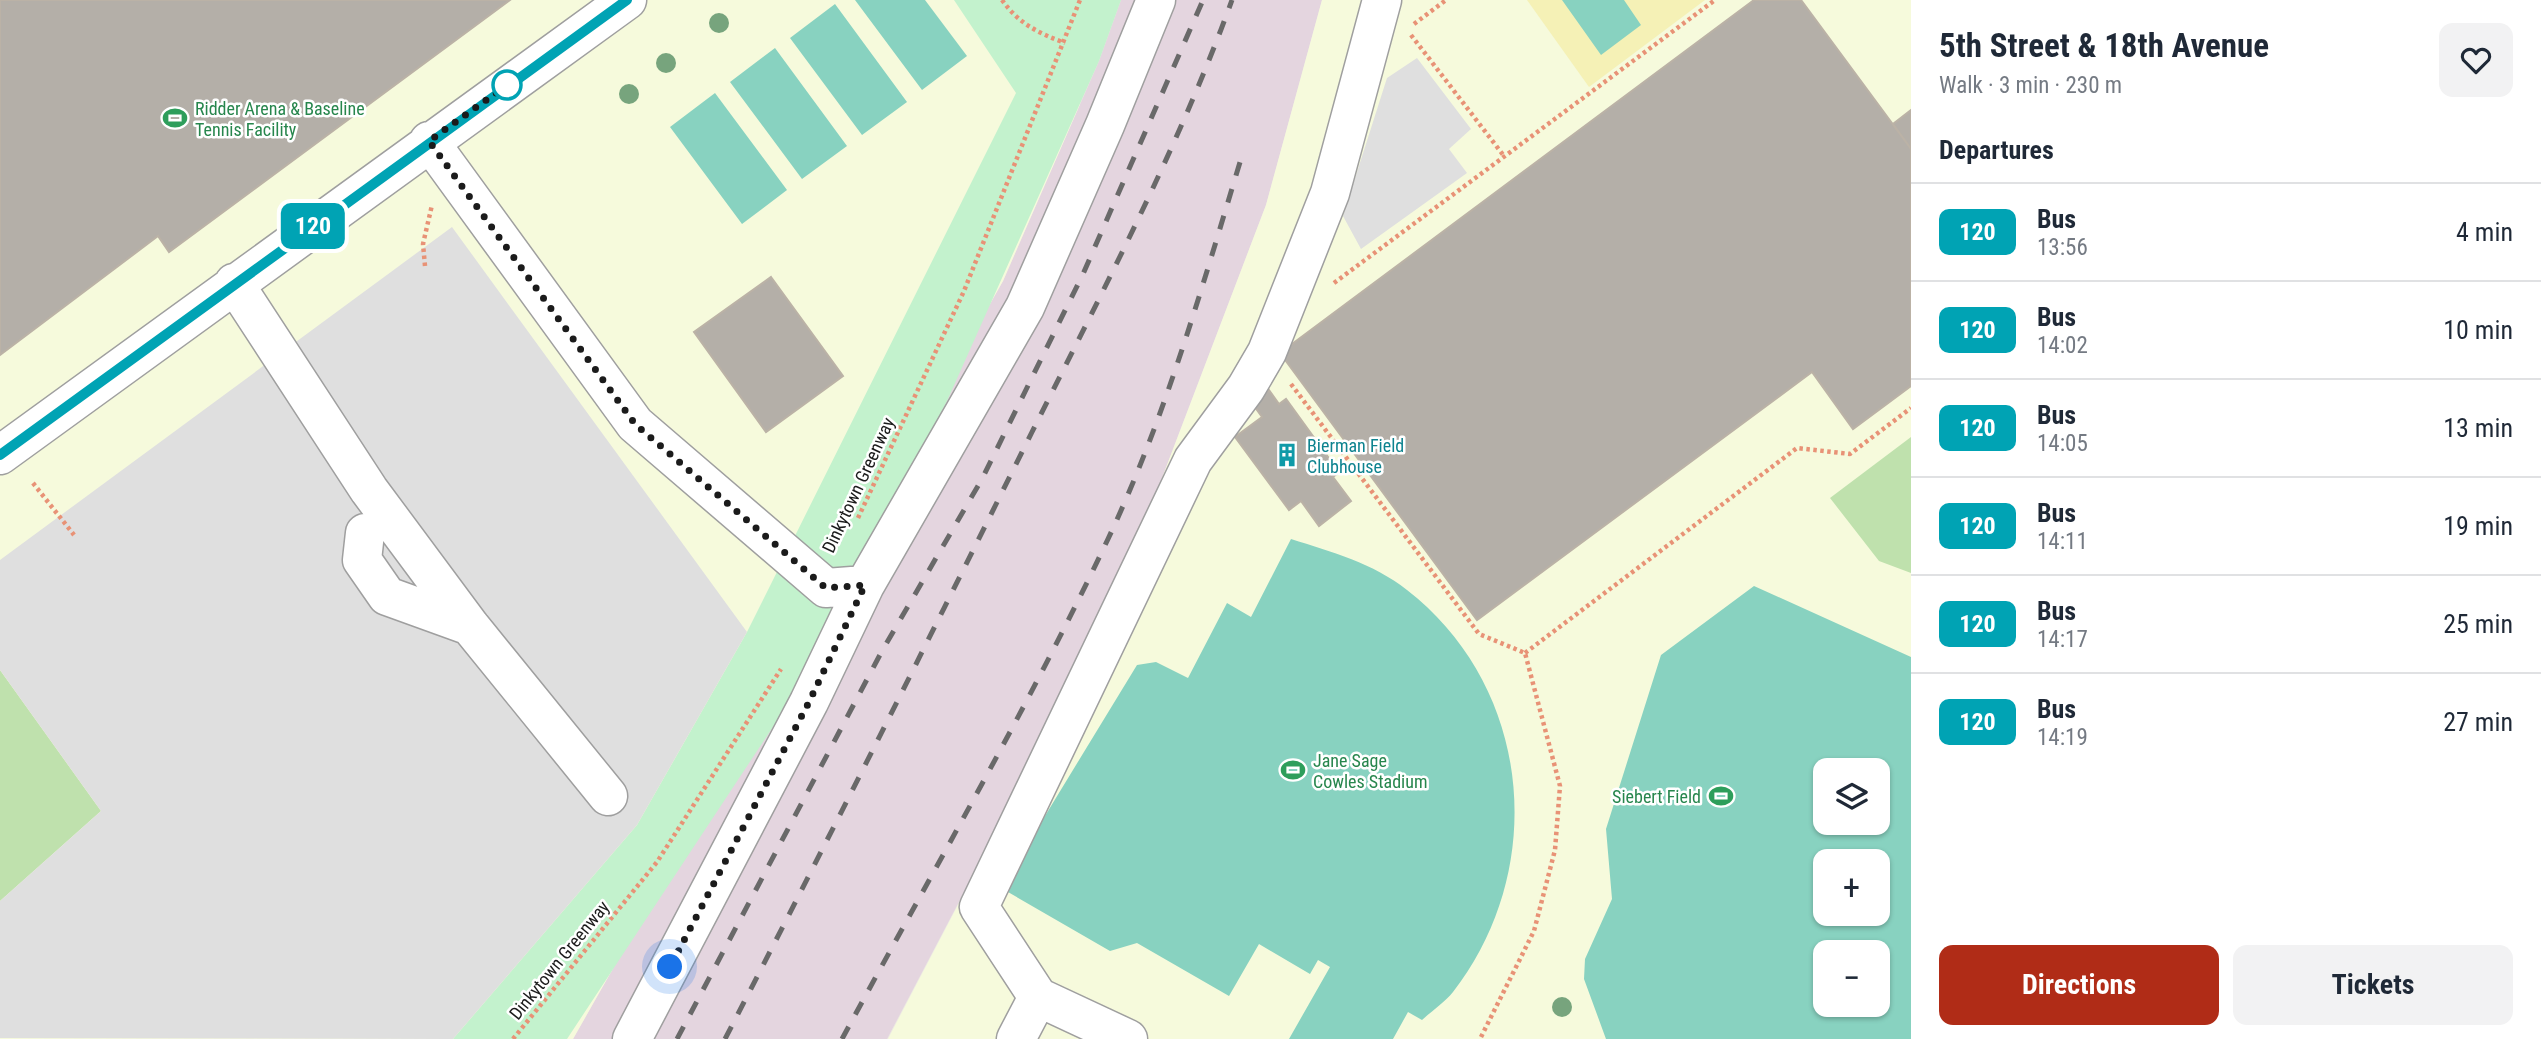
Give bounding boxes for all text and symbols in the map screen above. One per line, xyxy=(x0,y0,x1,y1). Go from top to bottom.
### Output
button: heart xyxy=(2439,23,2513,97)
text: 5th Street & 18th Avenue xyxy=(1939,26,2269,65)
unlabelled marker xyxy=(492,70,522,100)
text: Walk · 3 min · 230 m xyxy=(1939,72,2122,99)
place label: Ridder Arena & Baseline Tennis Facility xyxy=(195,98,365,140)
sports icon: Ridder Arena & Baseline Tennis Facility xyxy=(161,104,189,132)
text: Departures xyxy=(1939,135,2054,165)
line badge: 120 xyxy=(273,203,353,249)
text: Bus xyxy=(2037,204,2076,234)
text: 120 xyxy=(295,212,331,240)
text: 4 min xyxy=(2456,217,2513,247)
text: 120 xyxy=(1959,218,1996,246)
text: 13:56 xyxy=(2037,234,2088,261)
text: Bus xyxy=(2037,302,2076,332)
text: 10 min xyxy=(2443,315,2513,345)
text: 120 xyxy=(1959,316,1996,344)
text: 14:02 xyxy=(2037,332,2088,359)
text: Bus xyxy=(2037,400,2076,430)
text: 13 min xyxy=(2443,413,2513,443)
street label: Dinkytown Greenway xyxy=(817,414,899,556)
text: 120 xyxy=(1959,414,1996,442)
text: 14:05 xyxy=(2037,430,2088,457)
place label: Bierman Field Clubhouse xyxy=(1307,435,1404,477)
building icon: Bierman Field Clubhouse xyxy=(1273,441,1301,469)
text: Bus xyxy=(2037,498,2076,528)
text: 19 min xyxy=(2443,511,2513,541)
text: 120 xyxy=(1959,512,1996,540)
text: 14:11 xyxy=(2037,528,2088,555)
text: Bus xyxy=(2037,596,2076,626)
text: 25 min xyxy=(2443,609,2513,639)
text: 120 xyxy=(1959,610,1996,638)
text: 14:17 xyxy=(2037,626,2088,653)
text: Bus xyxy=(2037,694,2076,724)
text: 27 min xyxy=(2443,707,2513,737)
text: 120 xyxy=(1959,708,1996,736)
text: 14:19 xyxy=(2037,724,2088,751)
place label: Jane Sage Cowles Stadium xyxy=(1313,750,1427,792)
sports icon: Jane Sage Cowles Stadium xyxy=(1279,756,1307,784)
map controls xyxy=(1813,758,1890,1017)
button: layers xyxy=(1813,758,1890,835)
sports icon: Siebert Field xyxy=(1707,782,1735,810)
place label: Siebert Field xyxy=(1612,786,1701,807)
button: + xyxy=(1813,849,1890,926)
street label: Dinkytown Greenway xyxy=(505,896,614,1024)
button: − xyxy=(1813,940,1890,1017)
button: Directions xyxy=(1939,945,2219,1025)
button: Tickets xyxy=(2233,945,2513,1025)
your location xyxy=(652,949,687,984)

